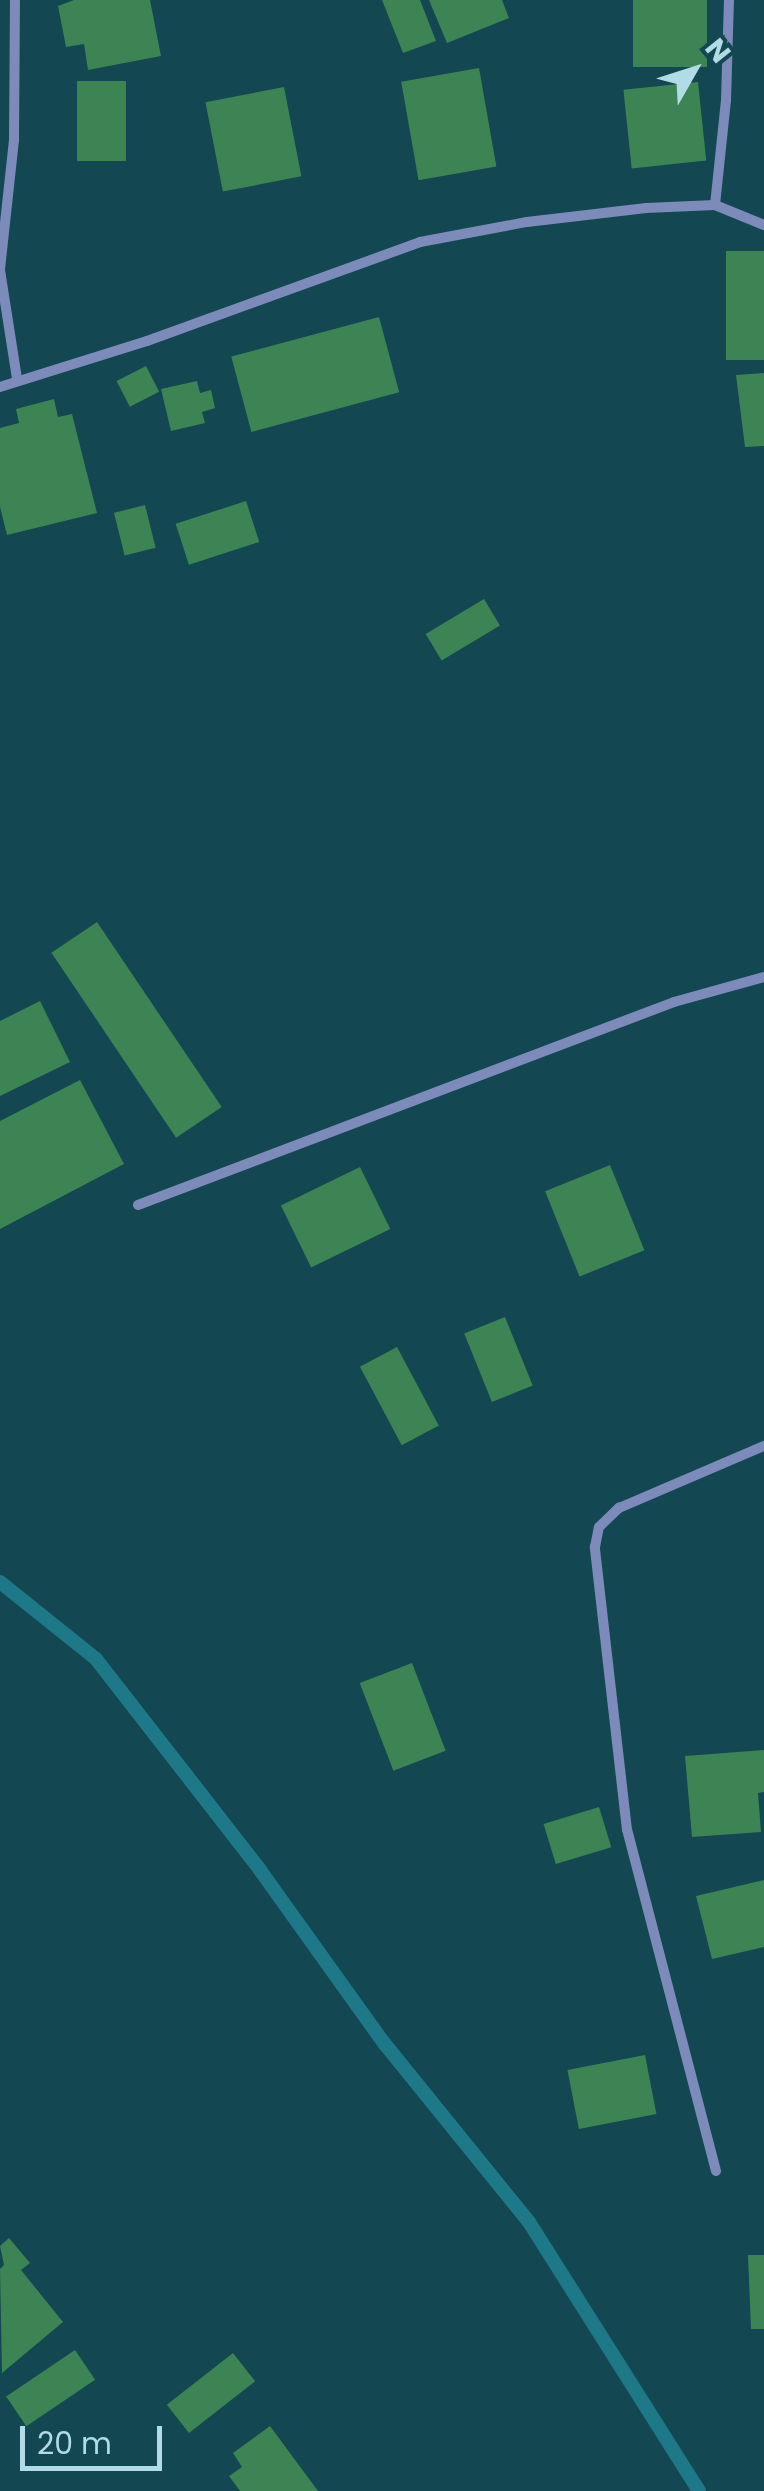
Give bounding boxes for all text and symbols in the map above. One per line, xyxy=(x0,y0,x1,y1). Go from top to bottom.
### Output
north arrow xyxy=(644,20,744,120)
text: N xyxy=(696,30,739,71)
scale bar xyxy=(25,2406,168,2468)
text: 20 m xyxy=(37,2422,112,2465)

